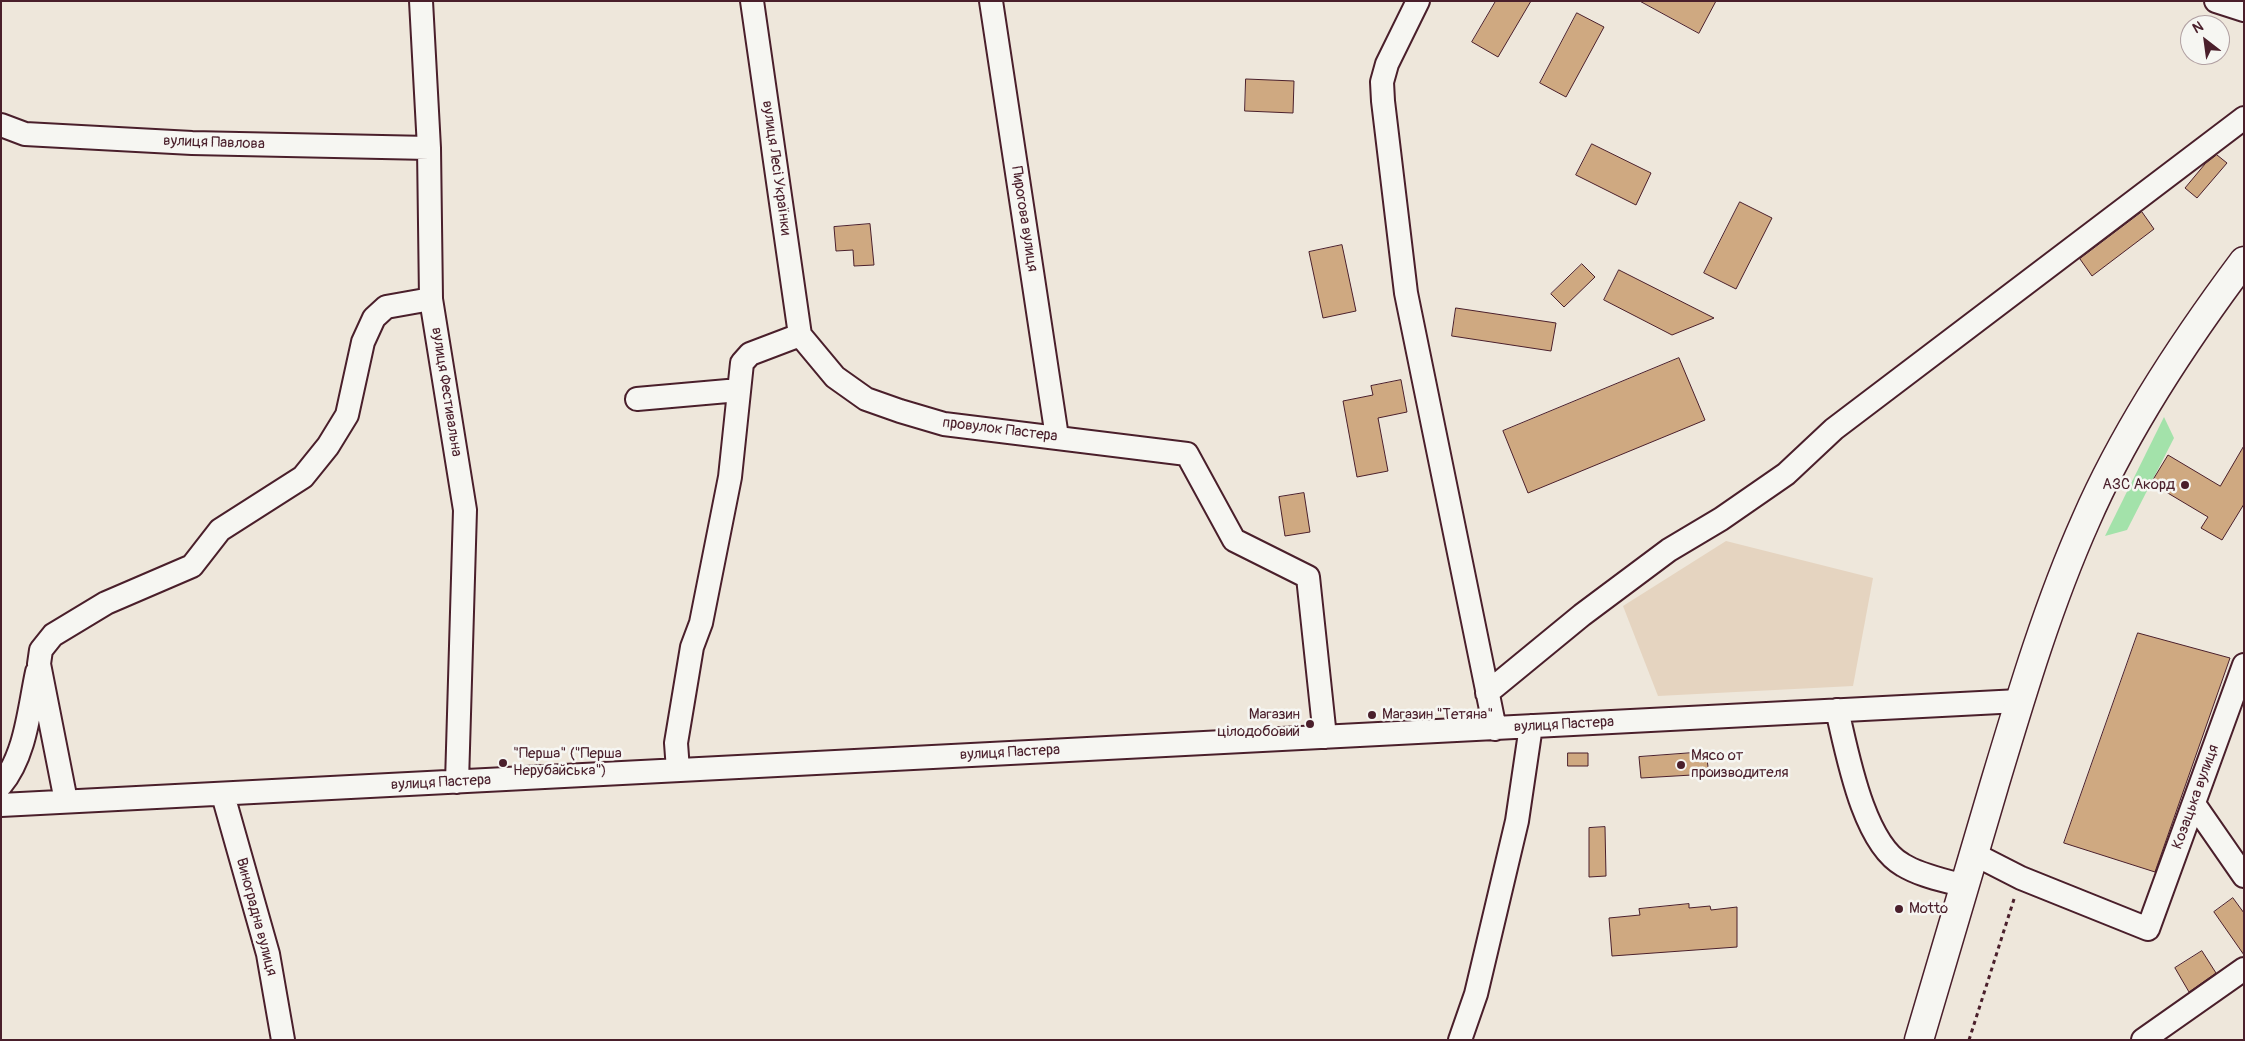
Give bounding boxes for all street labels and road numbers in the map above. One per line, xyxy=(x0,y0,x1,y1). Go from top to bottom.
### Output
street label: вулиця Лесі Українки xyxy=(758,100,794,236)
street label: вулиця Павлова xyxy=(163,132,265,154)
street label: Пирогова вулиця xyxy=(1007,165,1041,273)
street label: вулиця Фестивальна xyxy=(427,326,465,458)
street label: провулок Пастера xyxy=(941,414,1059,446)
street label: вулиця Пастера xyxy=(1513,713,1615,737)
street label: вулиця Пастера xyxy=(959,741,1061,765)
street label: Козацька вулиця xyxy=(2169,742,2223,852)
street label: вулиця Пастера xyxy=(390,771,492,795)
street label: Виноградна вулиця xyxy=(232,856,280,978)

